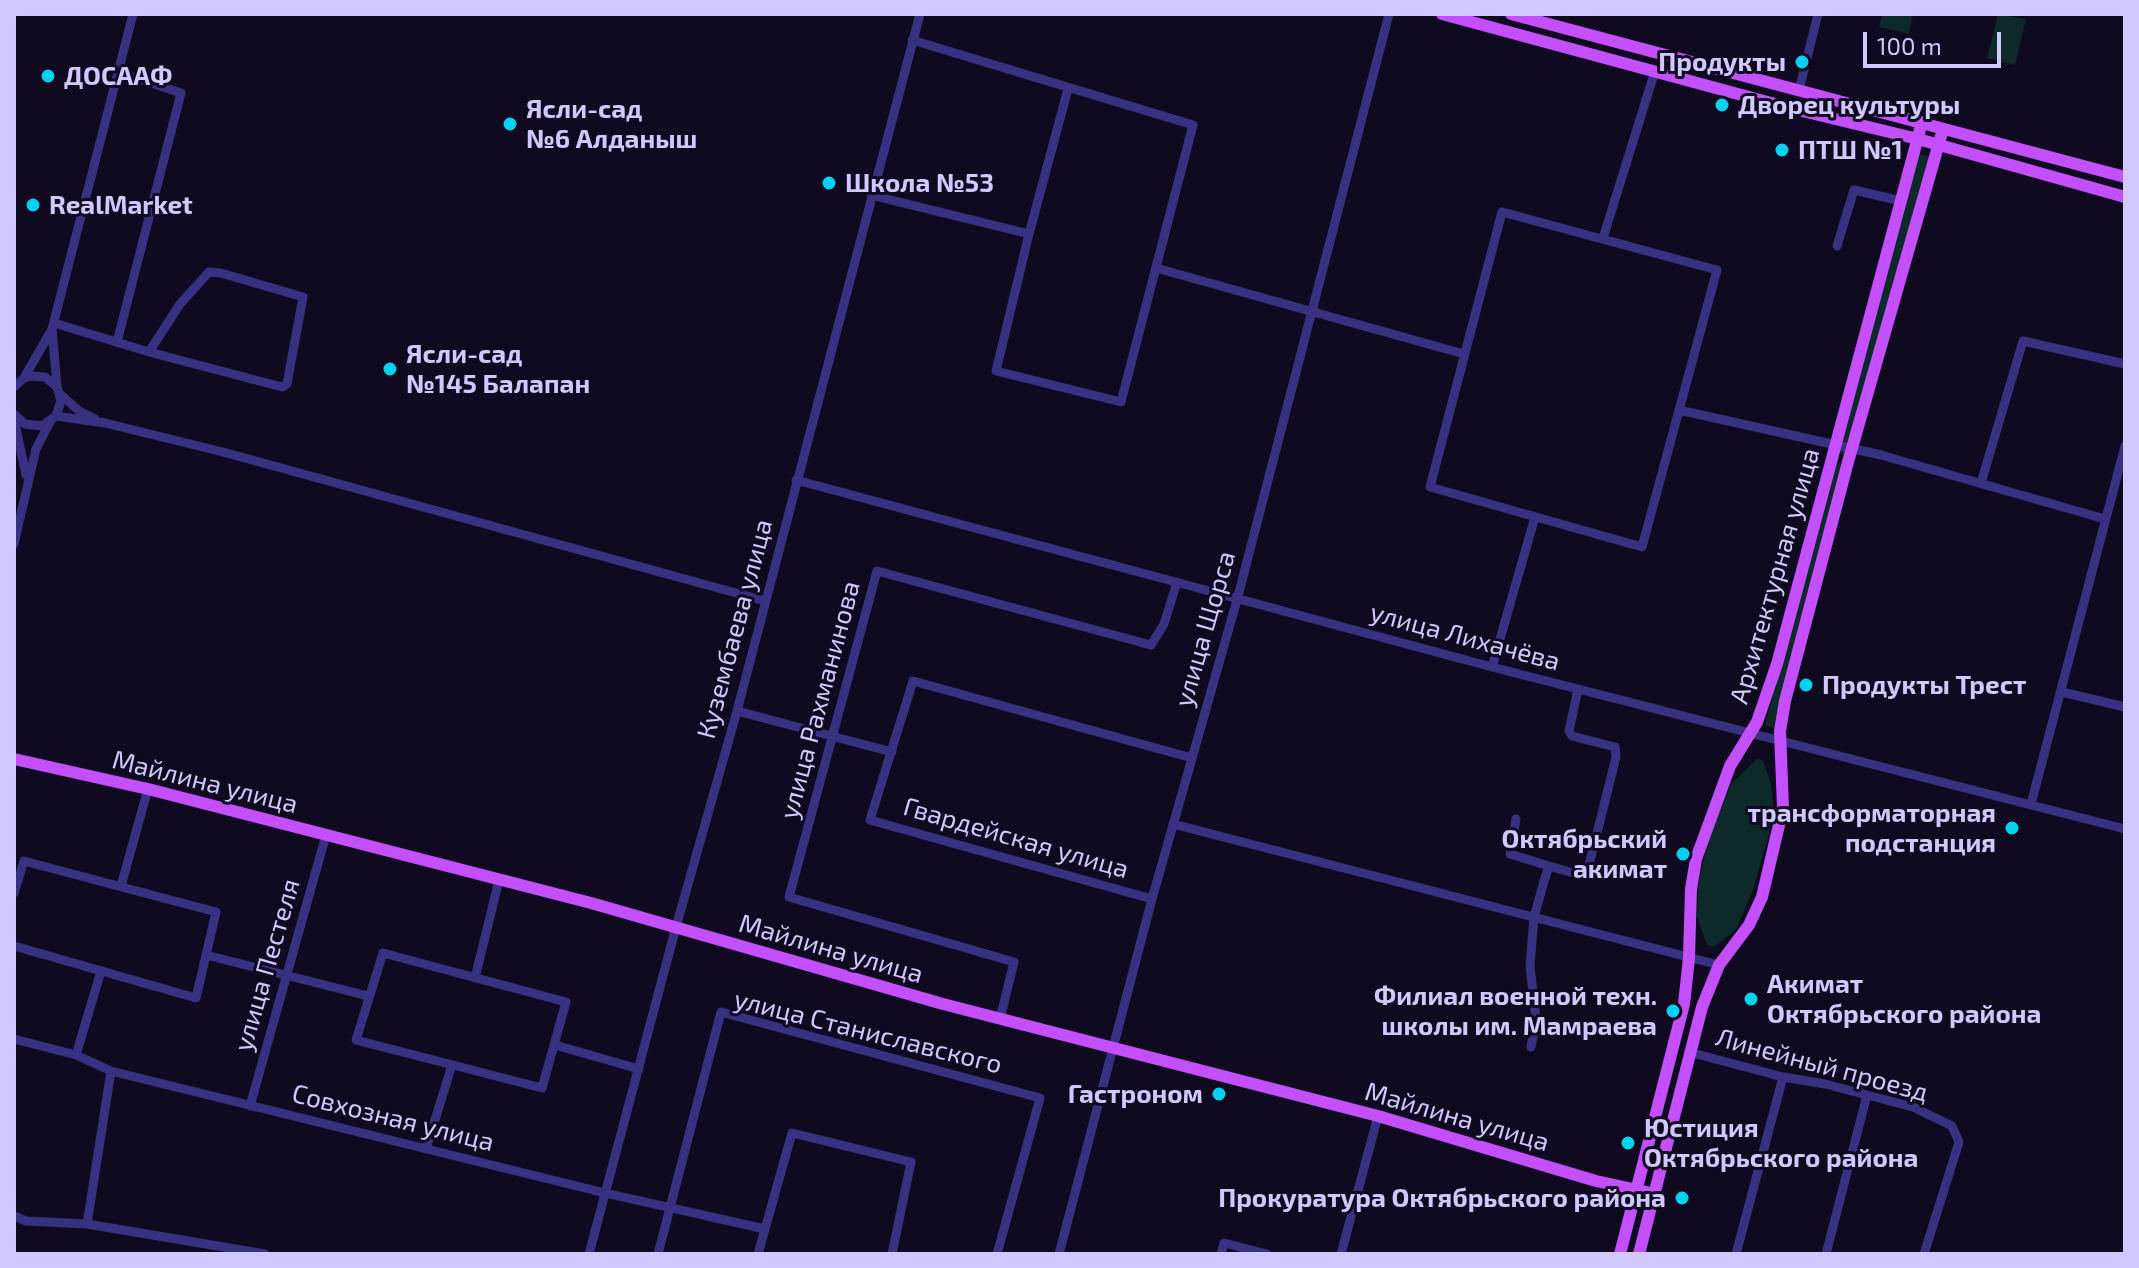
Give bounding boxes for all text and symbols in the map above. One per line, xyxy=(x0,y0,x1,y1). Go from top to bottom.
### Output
scale bar xyxy=(1867,16,2005,66)
text: 100 m xyxy=(1877,31,1942,60)
place label: Продукты xyxy=(1658,46,1786,78)
marker: Продукты xyxy=(1793,53,1811,71)
place label: ДОСААФ xyxy=(64,60,172,92)
marker: ДОСААФ xyxy=(39,67,57,85)
place label: Дворец культуры xyxy=(1738,89,1960,121)
place label: Ясли-сад №6 Алданыш xyxy=(526,93,697,154)
marker: Дворец культуры xyxy=(1713,96,1731,114)
marker: Ясли-сад №6 Алданыш xyxy=(501,115,519,133)
place label: ПТШ №1 xyxy=(1798,134,1903,166)
marker: ПТШ №1 xyxy=(1773,141,1791,159)
place label: Школа №53 xyxy=(845,167,994,199)
marker: Школа №53 xyxy=(820,174,838,192)
place label: RealMarket xyxy=(49,189,193,221)
marker: RealMarket xyxy=(24,196,42,214)
place label: Ясли-сад №145 Балапан xyxy=(406,338,590,400)
marker: Ясли-сад №145 Балапан xyxy=(381,360,399,378)
street label: Архитектурная улица xyxy=(1724,444,1826,708)
street label: Кузембаева улица xyxy=(691,516,779,742)
street label: улица Щорса xyxy=(1168,548,1242,710)
street label: улица Рахманинова xyxy=(773,578,867,822)
street label: улица Лихачёва xyxy=(1367,597,1563,677)
place label: Продукты Трест xyxy=(1822,669,2026,701)
marker: Продукты Трест xyxy=(1797,676,1815,694)
street label: Майлина улица xyxy=(109,744,301,820)
street label: Гвардейская улица xyxy=(900,791,1132,885)
place label: трансформаторная подстанция xyxy=(1748,797,1996,858)
marker: трансформаторная подстанция xyxy=(2003,819,2021,837)
place label: Октябрьский акимат xyxy=(1502,823,1667,884)
marker: Октябрьский акимат xyxy=(1674,845,1692,863)
street label: улица Пестеля xyxy=(227,875,307,1055)
street label: Майлина улица xyxy=(735,908,927,990)
place label: Акимат Октябрьского района xyxy=(1767,968,2041,1030)
place label: Филиал военной техн. школы им. Мамраева xyxy=(1374,980,1657,1042)
street label: улица Станиславского xyxy=(731,984,1005,1080)
marker: Акимат Октябрьского района xyxy=(1742,990,1760,1008)
marker: Филиал военной техн. школы им. Мамраева xyxy=(1664,1002,1682,1020)
street label: Линейный проезд xyxy=(1712,1022,1932,1108)
street label: Майлина улица xyxy=(1361,1076,1553,1158)
street label: Совхозная улица xyxy=(289,1078,497,1158)
place label: Гастроном xyxy=(1068,1078,1203,1110)
marker: Гастроном xyxy=(1210,1085,1228,1103)
place label: Юстиция Октябрьского района xyxy=(1644,1112,1918,1174)
marker: Юстиция Октябрьского района xyxy=(1619,1134,1637,1152)
place label: Прокуратура Октябрьского района xyxy=(1218,1182,1666,1214)
marker: Прокуратура Октябрьского района xyxy=(1673,1189,1691,1207)

